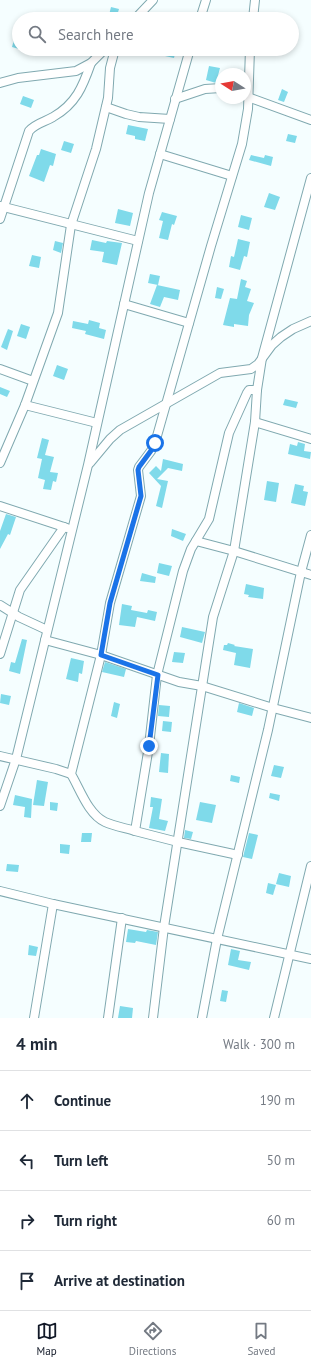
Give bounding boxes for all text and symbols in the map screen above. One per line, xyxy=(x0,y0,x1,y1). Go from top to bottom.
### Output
search box xyxy=(12,12,299,56)
icon: search xyxy=(26,23,48,45)
text: Search here xyxy=(58,25,134,44)
north arrow xyxy=(215,68,251,104)
route start xyxy=(146,434,164,452)
route end xyxy=(140,737,158,755)
text: 4 min xyxy=(16,1033,57,1055)
text: Walk · 300 m xyxy=(223,1036,295,1053)
icon: ahead xyxy=(16,1090,38,1112)
text: Continue xyxy=(54,1091,111,1110)
text: 190 m xyxy=(260,1092,295,1109)
icon: left xyxy=(16,1150,38,1172)
text: Turn left xyxy=(54,1151,108,1170)
text: 50 m xyxy=(267,1152,295,1169)
icon: right xyxy=(16,1210,38,1232)
text: Turn right xyxy=(54,1211,117,1230)
text: 60 m xyxy=(267,1212,295,1229)
icon: arrive xyxy=(16,1270,38,1292)
text: Arrive at destination xyxy=(54,1271,185,1290)
tab: Map xyxy=(36,1320,58,1358)
tab: Directions xyxy=(129,1320,176,1358)
tab: Saved xyxy=(247,1320,275,1358)

